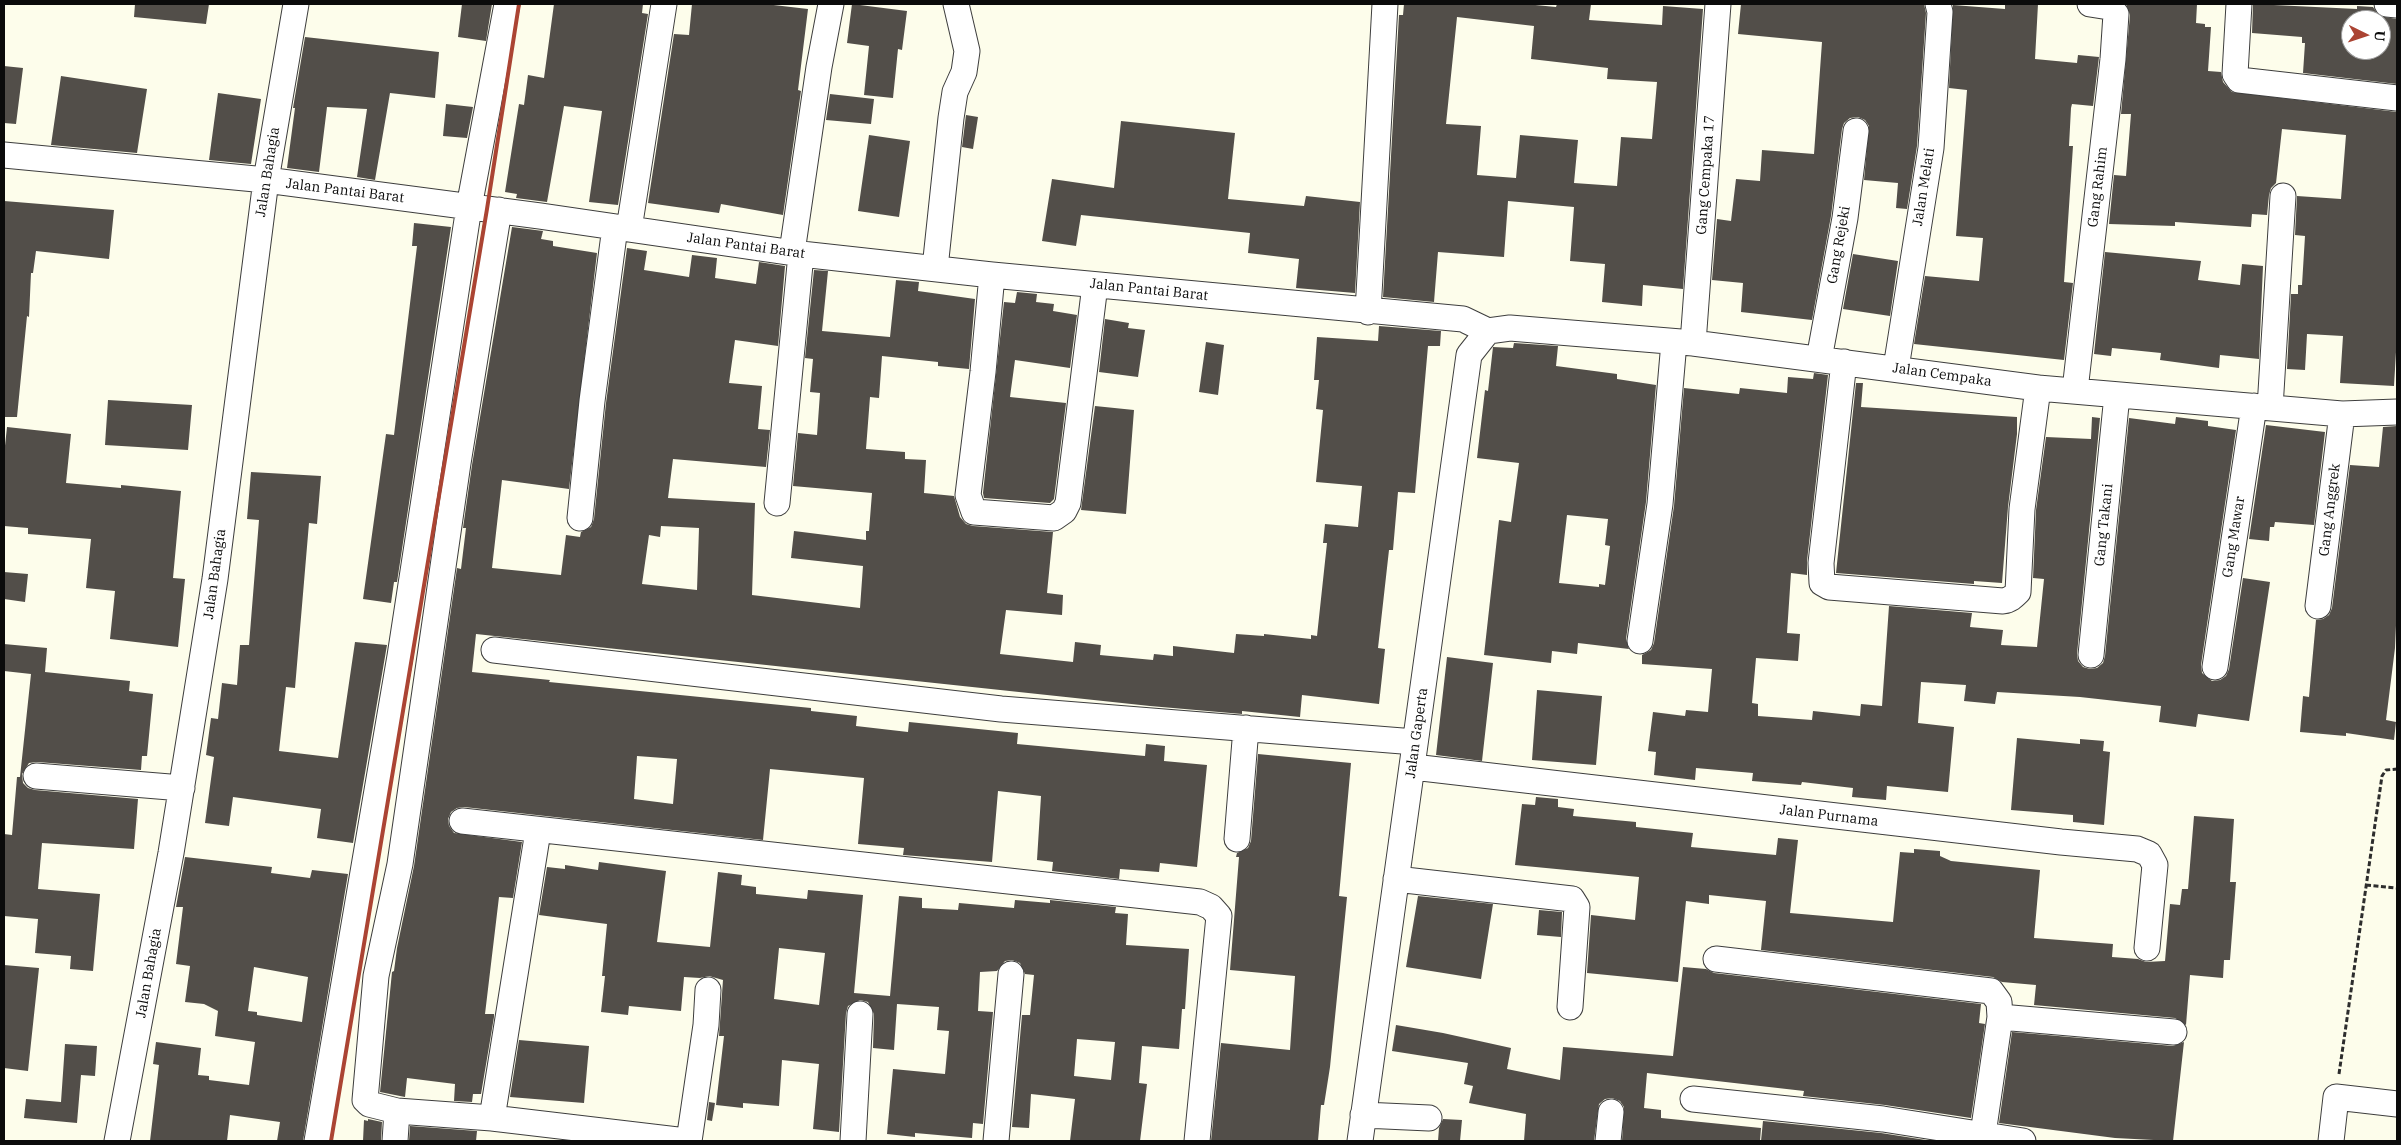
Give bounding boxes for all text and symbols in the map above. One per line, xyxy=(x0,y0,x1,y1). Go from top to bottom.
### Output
north arrow xyxy=(2341,10,2391,60)
text: U xyxy=(2371,30,2389,42)
street label: Gang Cempaka 17 xyxy=(1693,115,1719,235)
street label: Jalan Bahagia xyxy=(253,126,283,218)
street label: Gang Rahim xyxy=(2085,146,2111,228)
street label: Jalan Melati xyxy=(1910,147,1938,227)
street label: Jalan Pantai Barat xyxy=(285,175,405,207)
street label: Gang Rejeki xyxy=(1824,205,1854,285)
street label: Jalan Pantai Barat xyxy=(686,229,806,263)
street label: Jalan Pantai Barat xyxy=(1089,275,1209,305)
street label: Jalan Cempaka xyxy=(1891,360,1993,390)
street label: Gang Anggrek xyxy=(2316,463,2344,557)
street label: Gang Takani xyxy=(2091,483,2117,567)
street label: Gang Mawar xyxy=(2219,495,2249,579)
street label: Jalan Bahagia xyxy=(200,528,230,620)
street label: Jalan Gaperta xyxy=(1402,687,1432,779)
street label: Jalan Purnama xyxy=(1779,802,1879,830)
street label: Jalan Bahagia xyxy=(133,927,165,1019)

